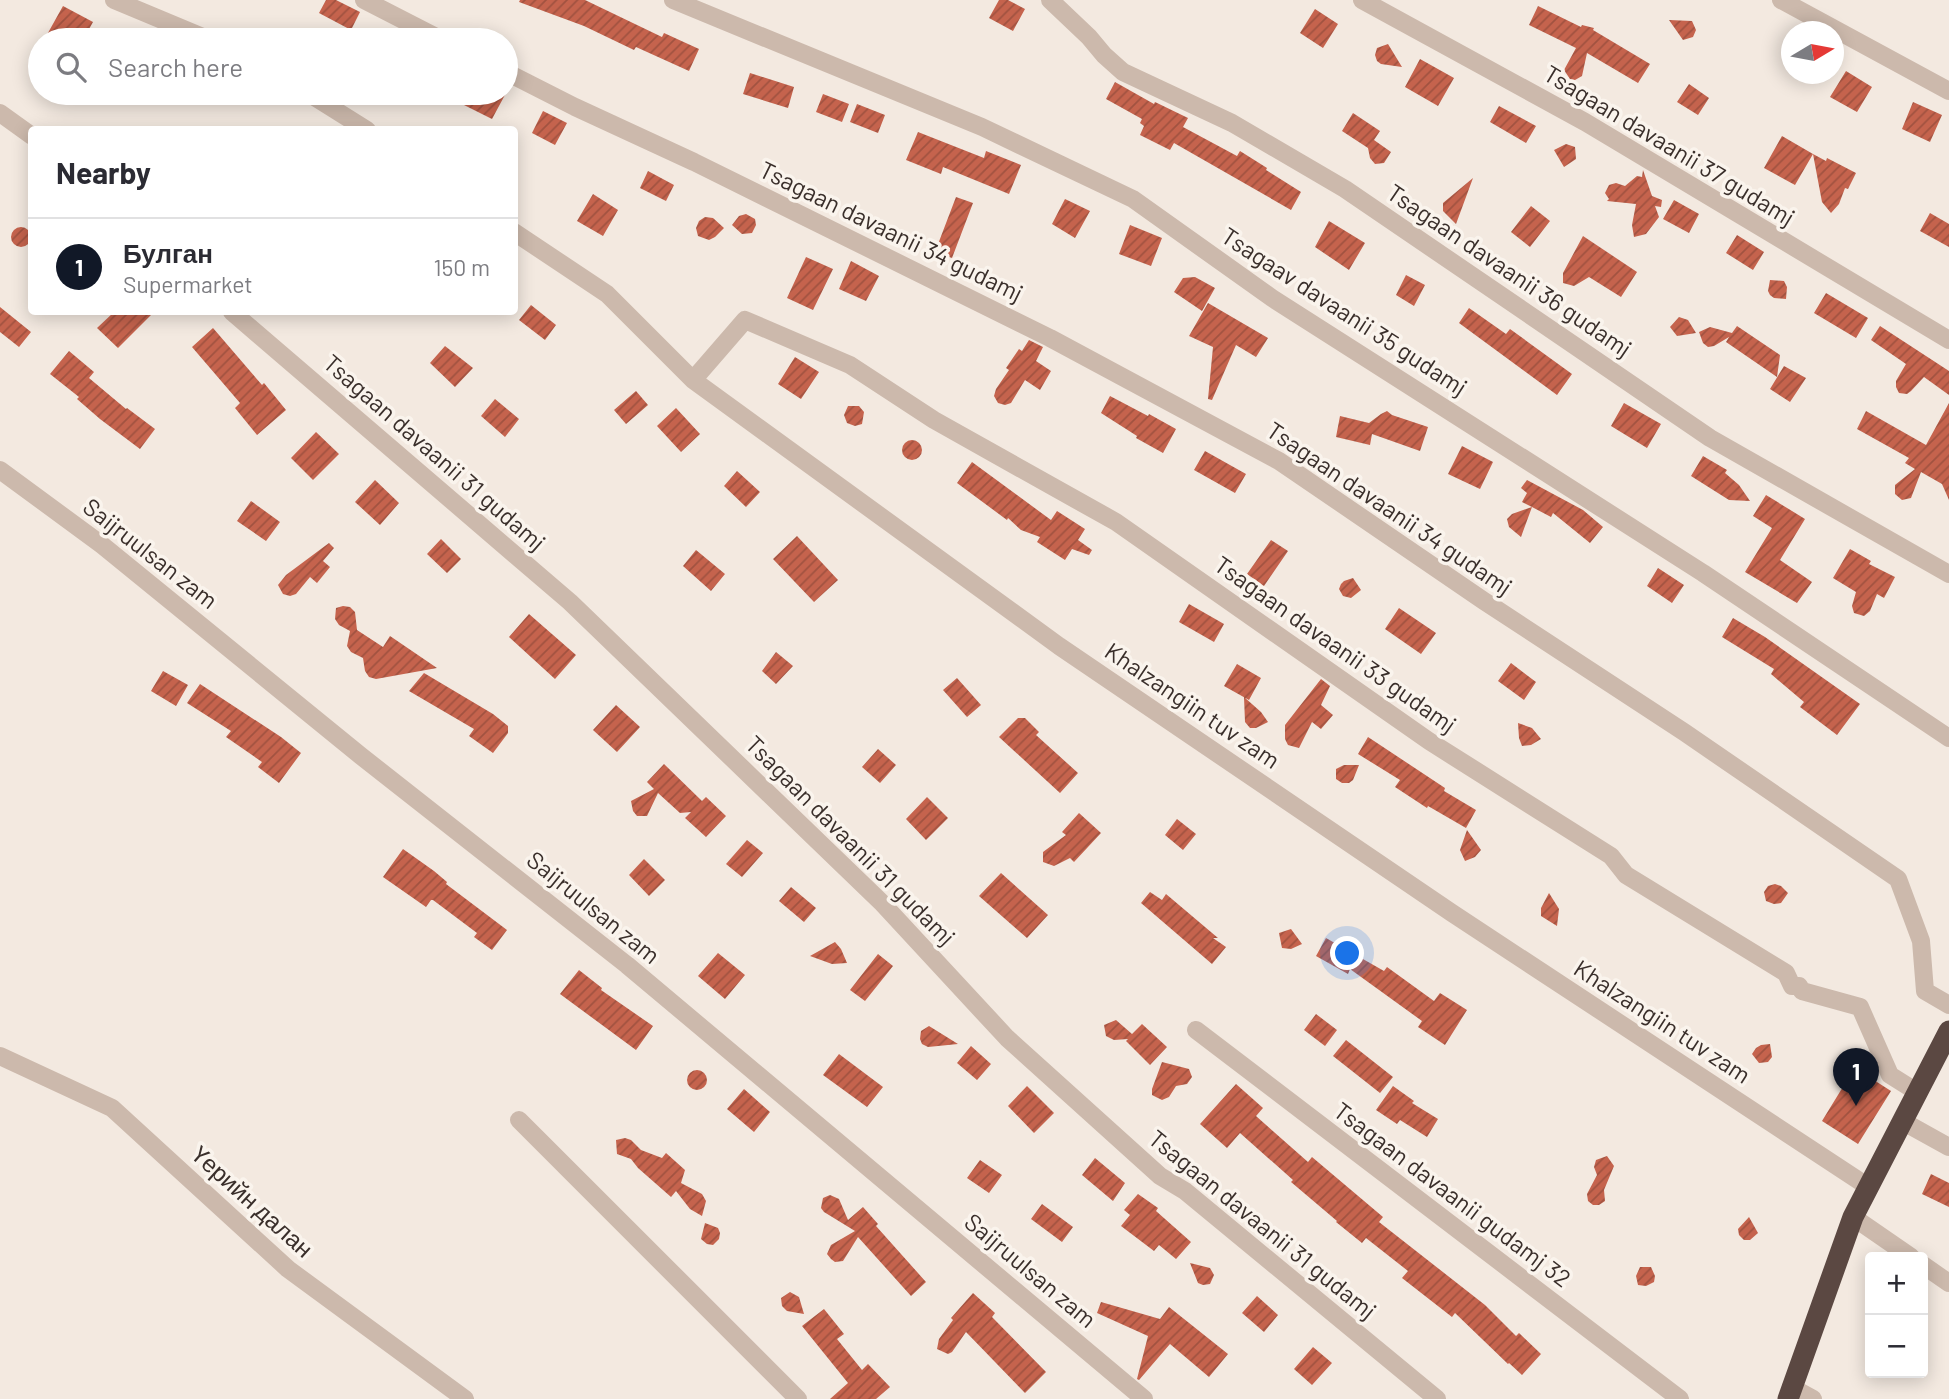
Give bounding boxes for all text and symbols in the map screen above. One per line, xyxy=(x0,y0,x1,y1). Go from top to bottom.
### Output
north arrow xyxy=(1781,21,1844,84)
search box xyxy=(28,28,518,105)
icon: search xyxy=(52,48,90,86)
text: Search here xyxy=(108,51,243,82)
street label: Tsagaan davaanii 37 gudamj xyxy=(1539,58,1800,231)
text: Nearby xyxy=(56,154,151,190)
street label: Tsagaan davaanii 34 gudamj xyxy=(755,154,1028,307)
street label: Tsagaan davaanii 36 gudamj xyxy=(1382,177,1638,362)
street label: Tsagaav davaanii 35 gudamj xyxy=(1217,220,1473,401)
text: Булган xyxy=(123,237,213,268)
text: 1 xyxy=(75,253,83,281)
text: 150 m xyxy=(434,253,490,281)
text: Supermarket xyxy=(123,270,253,298)
street label: Tsagaan davaanii 31 gudamj xyxy=(318,348,552,556)
street label: Tsagaan davaanii 34 gudamj xyxy=(1262,415,1518,601)
street label: Saijruulsan zam xyxy=(78,491,224,614)
street label: Tsagaan davaanii 33 gudamj xyxy=(1209,549,1462,738)
street label: Khalzangiin tuv zam xyxy=(1100,636,1286,774)
street label: Tsagaan davaanii 31 gudamj xyxy=(740,729,962,951)
street label: Saijruulsan zam xyxy=(522,844,666,969)
your location xyxy=(1330,936,1364,970)
street label: Khalzangiin tuv zam xyxy=(1569,953,1757,1089)
pin: 1 xyxy=(1833,1048,1879,1106)
street label: Tsagaan davaanii gudamj 32 xyxy=(1329,1095,1577,1292)
street label: Tsagaan davaanii 31 gudamj xyxy=(1143,1123,1383,1325)
street label: Үерийн далан xyxy=(186,1139,320,1263)
street label: Saijruulsan zam xyxy=(959,1206,1103,1333)
map controls xyxy=(1865,1252,1928,1378)
button: + xyxy=(1865,1252,1928,1315)
button: − xyxy=(1865,1315,1928,1378)

